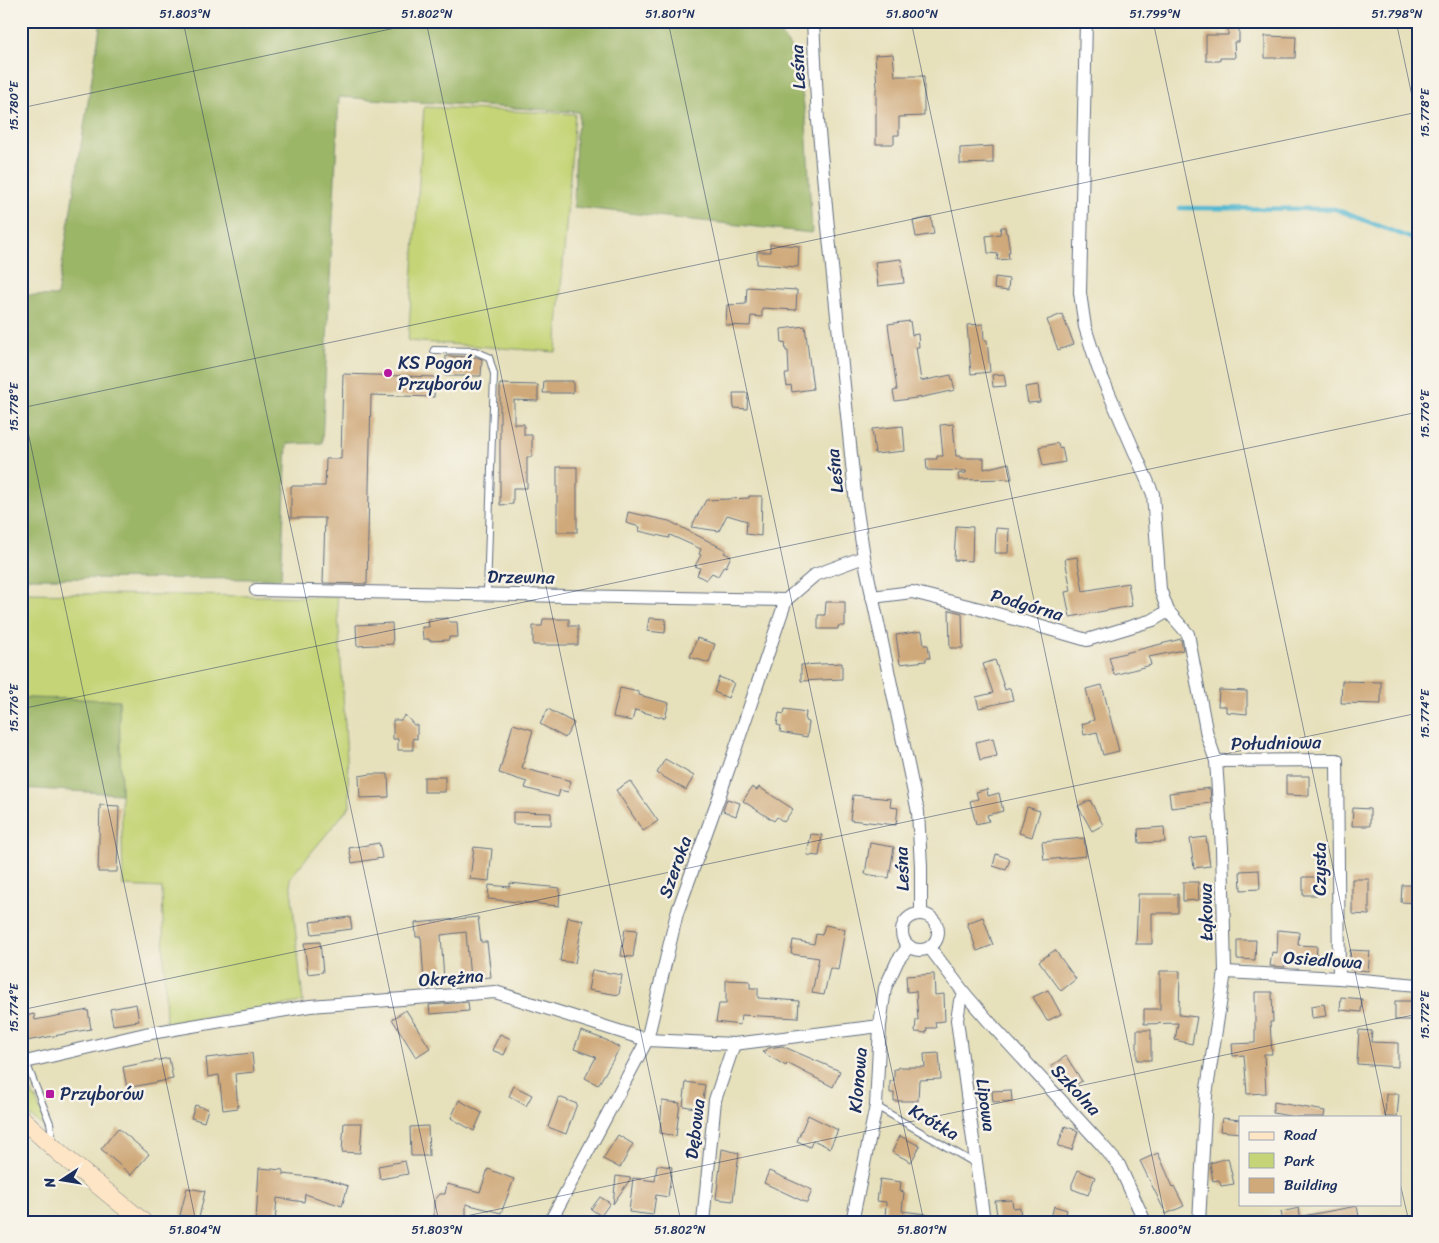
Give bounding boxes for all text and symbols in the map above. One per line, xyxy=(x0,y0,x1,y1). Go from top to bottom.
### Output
text: 51.803°N xyxy=(160,3,211,25)
text: 51.802°N xyxy=(401,3,453,25)
text: 51.801°N xyxy=(645,3,695,25)
text: 51.800°N xyxy=(886,3,939,25)
text: 51.799°N xyxy=(1129,3,1181,25)
text: 51.798°N xyxy=(1371,3,1423,25)
street label: Leśna xyxy=(781,43,815,90)
text: 15.780°E xyxy=(3,80,25,131)
text: 15.778°E xyxy=(1414,87,1436,137)
place label: KS Pogoń Przyborów xyxy=(398,347,483,400)
marker: KS Pogoń Przyborów xyxy=(382,367,394,379)
text: 15.778°E xyxy=(3,381,25,431)
text: 15.776°E xyxy=(1414,388,1436,438)
street label: Leśna xyxy=(817,446,853,495)
street label: Drzewna xyxy=(487,560,556,594)
street label: Podgórna xyxy=(987,579,1068,631)
text: 15.776°E xyxy=(3,682,25,732)
text: 15.774°E xyxy=(1414,688,1436,739)
street label: Południowa xyxy=(1231,726,1322,760)
street label: Szeroka xyxy=(649,831,701,903)
street label: Czysta xyxy=(1304,842,1336,896)
street label: Leśna xyxy=(885,845,919,892)
street label: Łąkowa xyxy=(1189,882,1222,941)
street label: Osiedlowa xyxy=(1282,941,1364,979)
street label: Okrężna xyxy=(417,960,485,996)
text: 15.774°E xyxy=(3,982,25,1033)
text: 15.772°E xyxy=(1414,989,1436,1039)
street label: Klonowa xyxy=(839,1046,877,1114)
street label: Szkolna xyxy=(1043,1056,1110,1124)
street label: Lipowa xyxy=(966,1076,1006,1134)
place label: Przyborów xyxy=(60,1078,145,1110)
marker: Przyborów xyxy=(44,1088,56,1100)
street label: Krótka xyxy=(903,1095,965,1149)
street label: Dębowa xyxy=(675,1096,715,1161)
legend xyxy=(1239,1116,1402,1206)
text: Road xyxy=(1284,1122,1317,1148)
text: Park xyxy=(1284,1148,1315,1174)
north arrow xyxy=(38,1156,88,1206)
text: Building xyxy=(1284,1172,1338,1198)
text: N xyxy=(36,1175,63,1191)
text: 51.804°N xyxy=(169,1219,222,1241)
text: 51.803°N xyxy=(412,1219,463,1241)
text: 51.802°N xyxy=(654,1219,706,1241)
text: 51.801°N xyxy=(897,1219,947,1241)
text: 51.800°N xyxy=(1139,1219,1192,1241)

